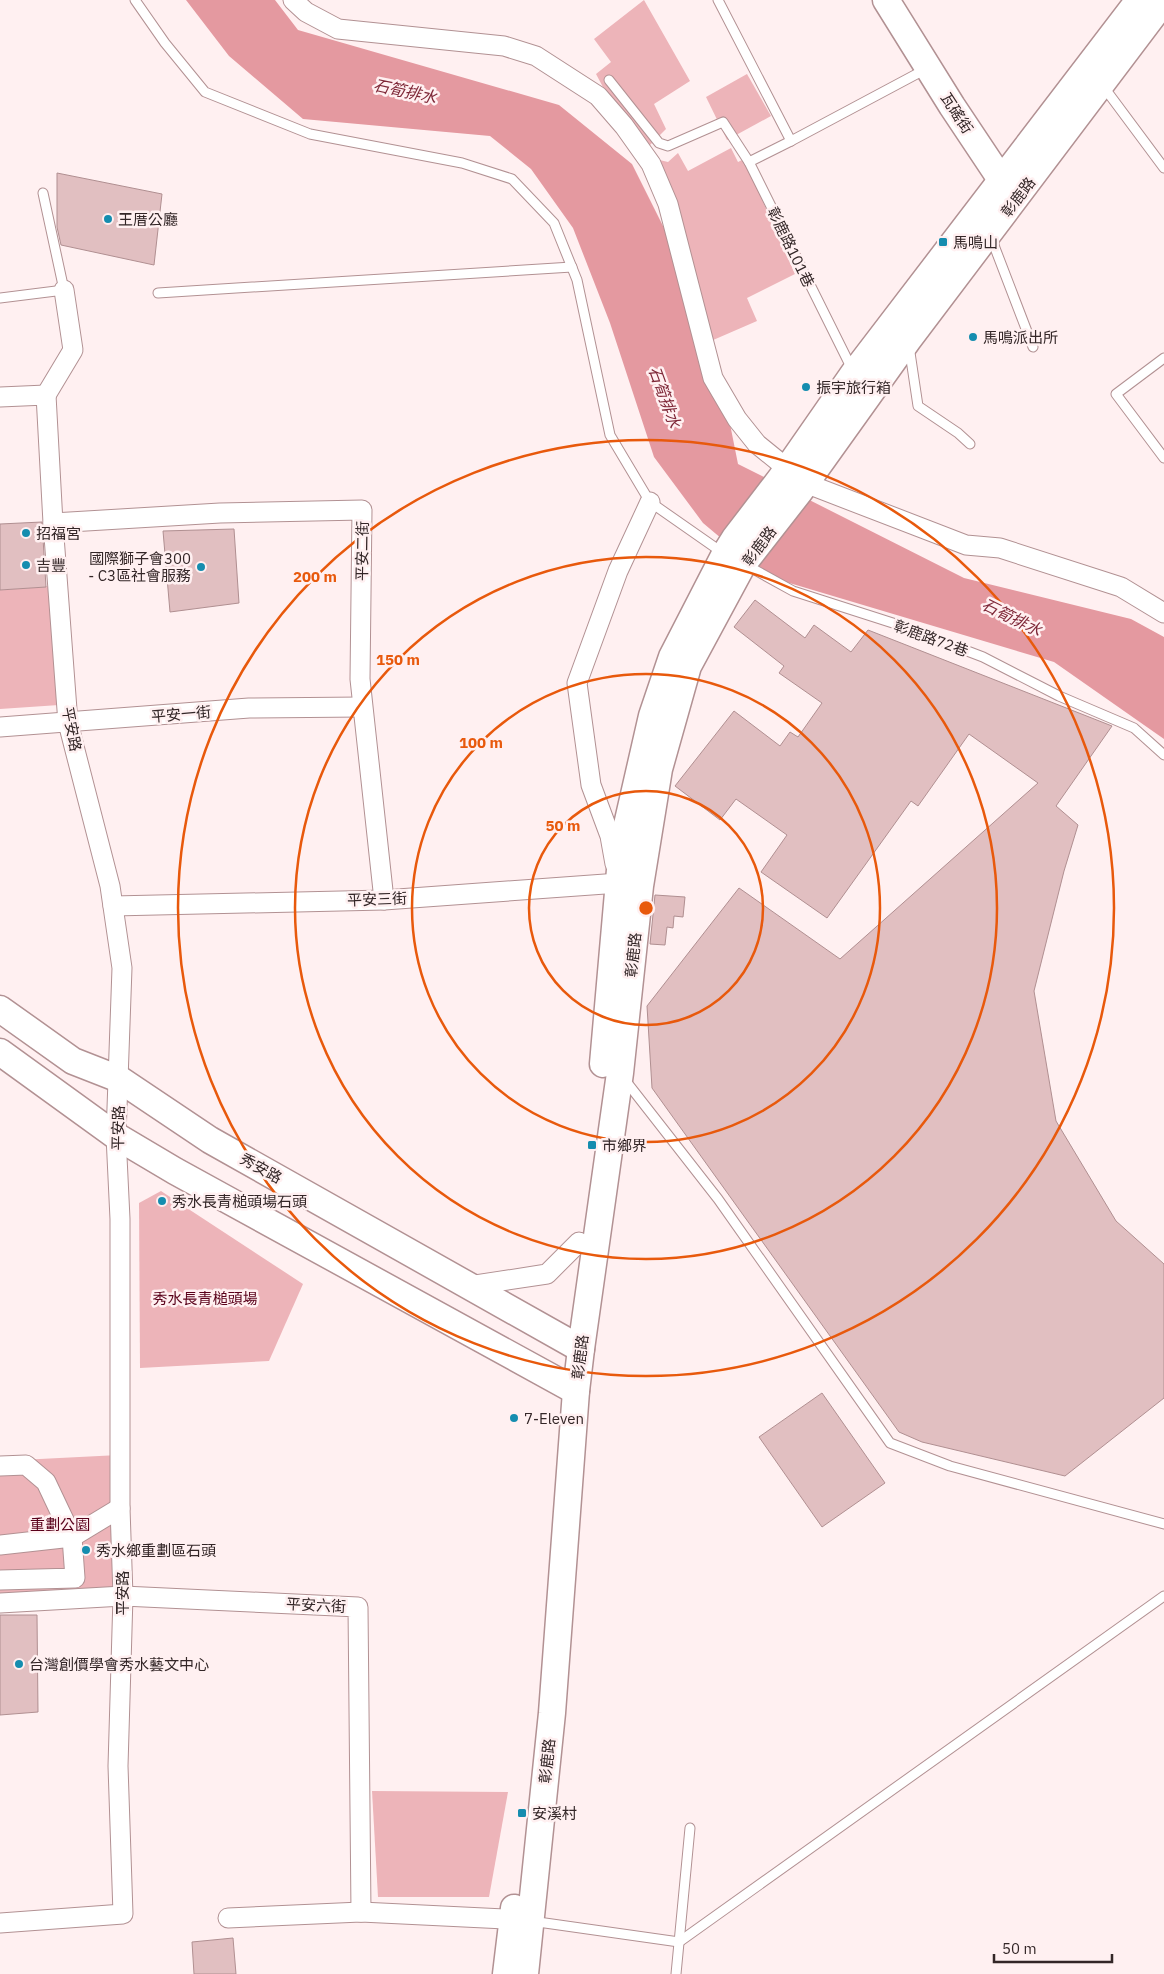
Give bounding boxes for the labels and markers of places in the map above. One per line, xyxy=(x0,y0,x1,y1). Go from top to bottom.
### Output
place label: 王厝公廳 xyxy=(118,210,178,229)
marker: 王厝公廳 xyxy=(102,213,114,225)
place label: 馬鳴山 xyxy=(953,233,998,252)
marker: 馬鳴山 xyxy=(937,236,949,248)
place label: 馬鳴派出所 xyxy=(983,328,1058,347)
marker: 馬鳴派出所 xyxy=(967,331,979,343)
place label: 振宇旅行箱 xyxy=(816,378,891,397)
marker: 振宇旅行箱 xyxy=(800,381,812,393)
place label: 招福宮 xyxy=(36,524,81,543)
marker: 招福宮 xyxy=(20,527,32,539)
place label: 國際獅子會300 - C3區社會服務 xyxy=(88,549,191,585)
place label: 吉豐 xyxy=(36,556,66,575)
marker: 吉豐 xyxy=(20,559,32,571)
marker: 國際獅子會300 - C3區社會服務 xyxy=(195,561,207,573)
centre of rings xyxy=(637,899,655,917)
place label: 市鄉界 xyxy=(602,1136,647,1155)
marker: 市鄉界 xyxy=(586,1139,598,1151)
place label: 秀水長青槌頭場石頭 xyxy=(172,1192,307,1211)
marker: 秀水長青槌頭場石頭 xyxy=(156,1195,168,1207)
place label: 7-Eleven xyxy=(524,1409,584,1428)
marker: 7-Eleven xyxy=(508,1412,520,1424)
place label: 秀水鄉重劃區石頭 xyxy=(96,1541,216,1560)
marker: 秀水鄉重劃區石頭 xyxy=(80,1544,92,1556)
place label: 台灣創價學會秀水藝文中心 xyxy=(29,1655,209,1674)
marker: 台灣創價學會秀水藝文中心 xyxy=(13,1658,25,1670)
place label: 安溪村 xyxy=(532,1804,577,1823)
marker: 安溪村 xyxy=(516,1807,528,1819)

